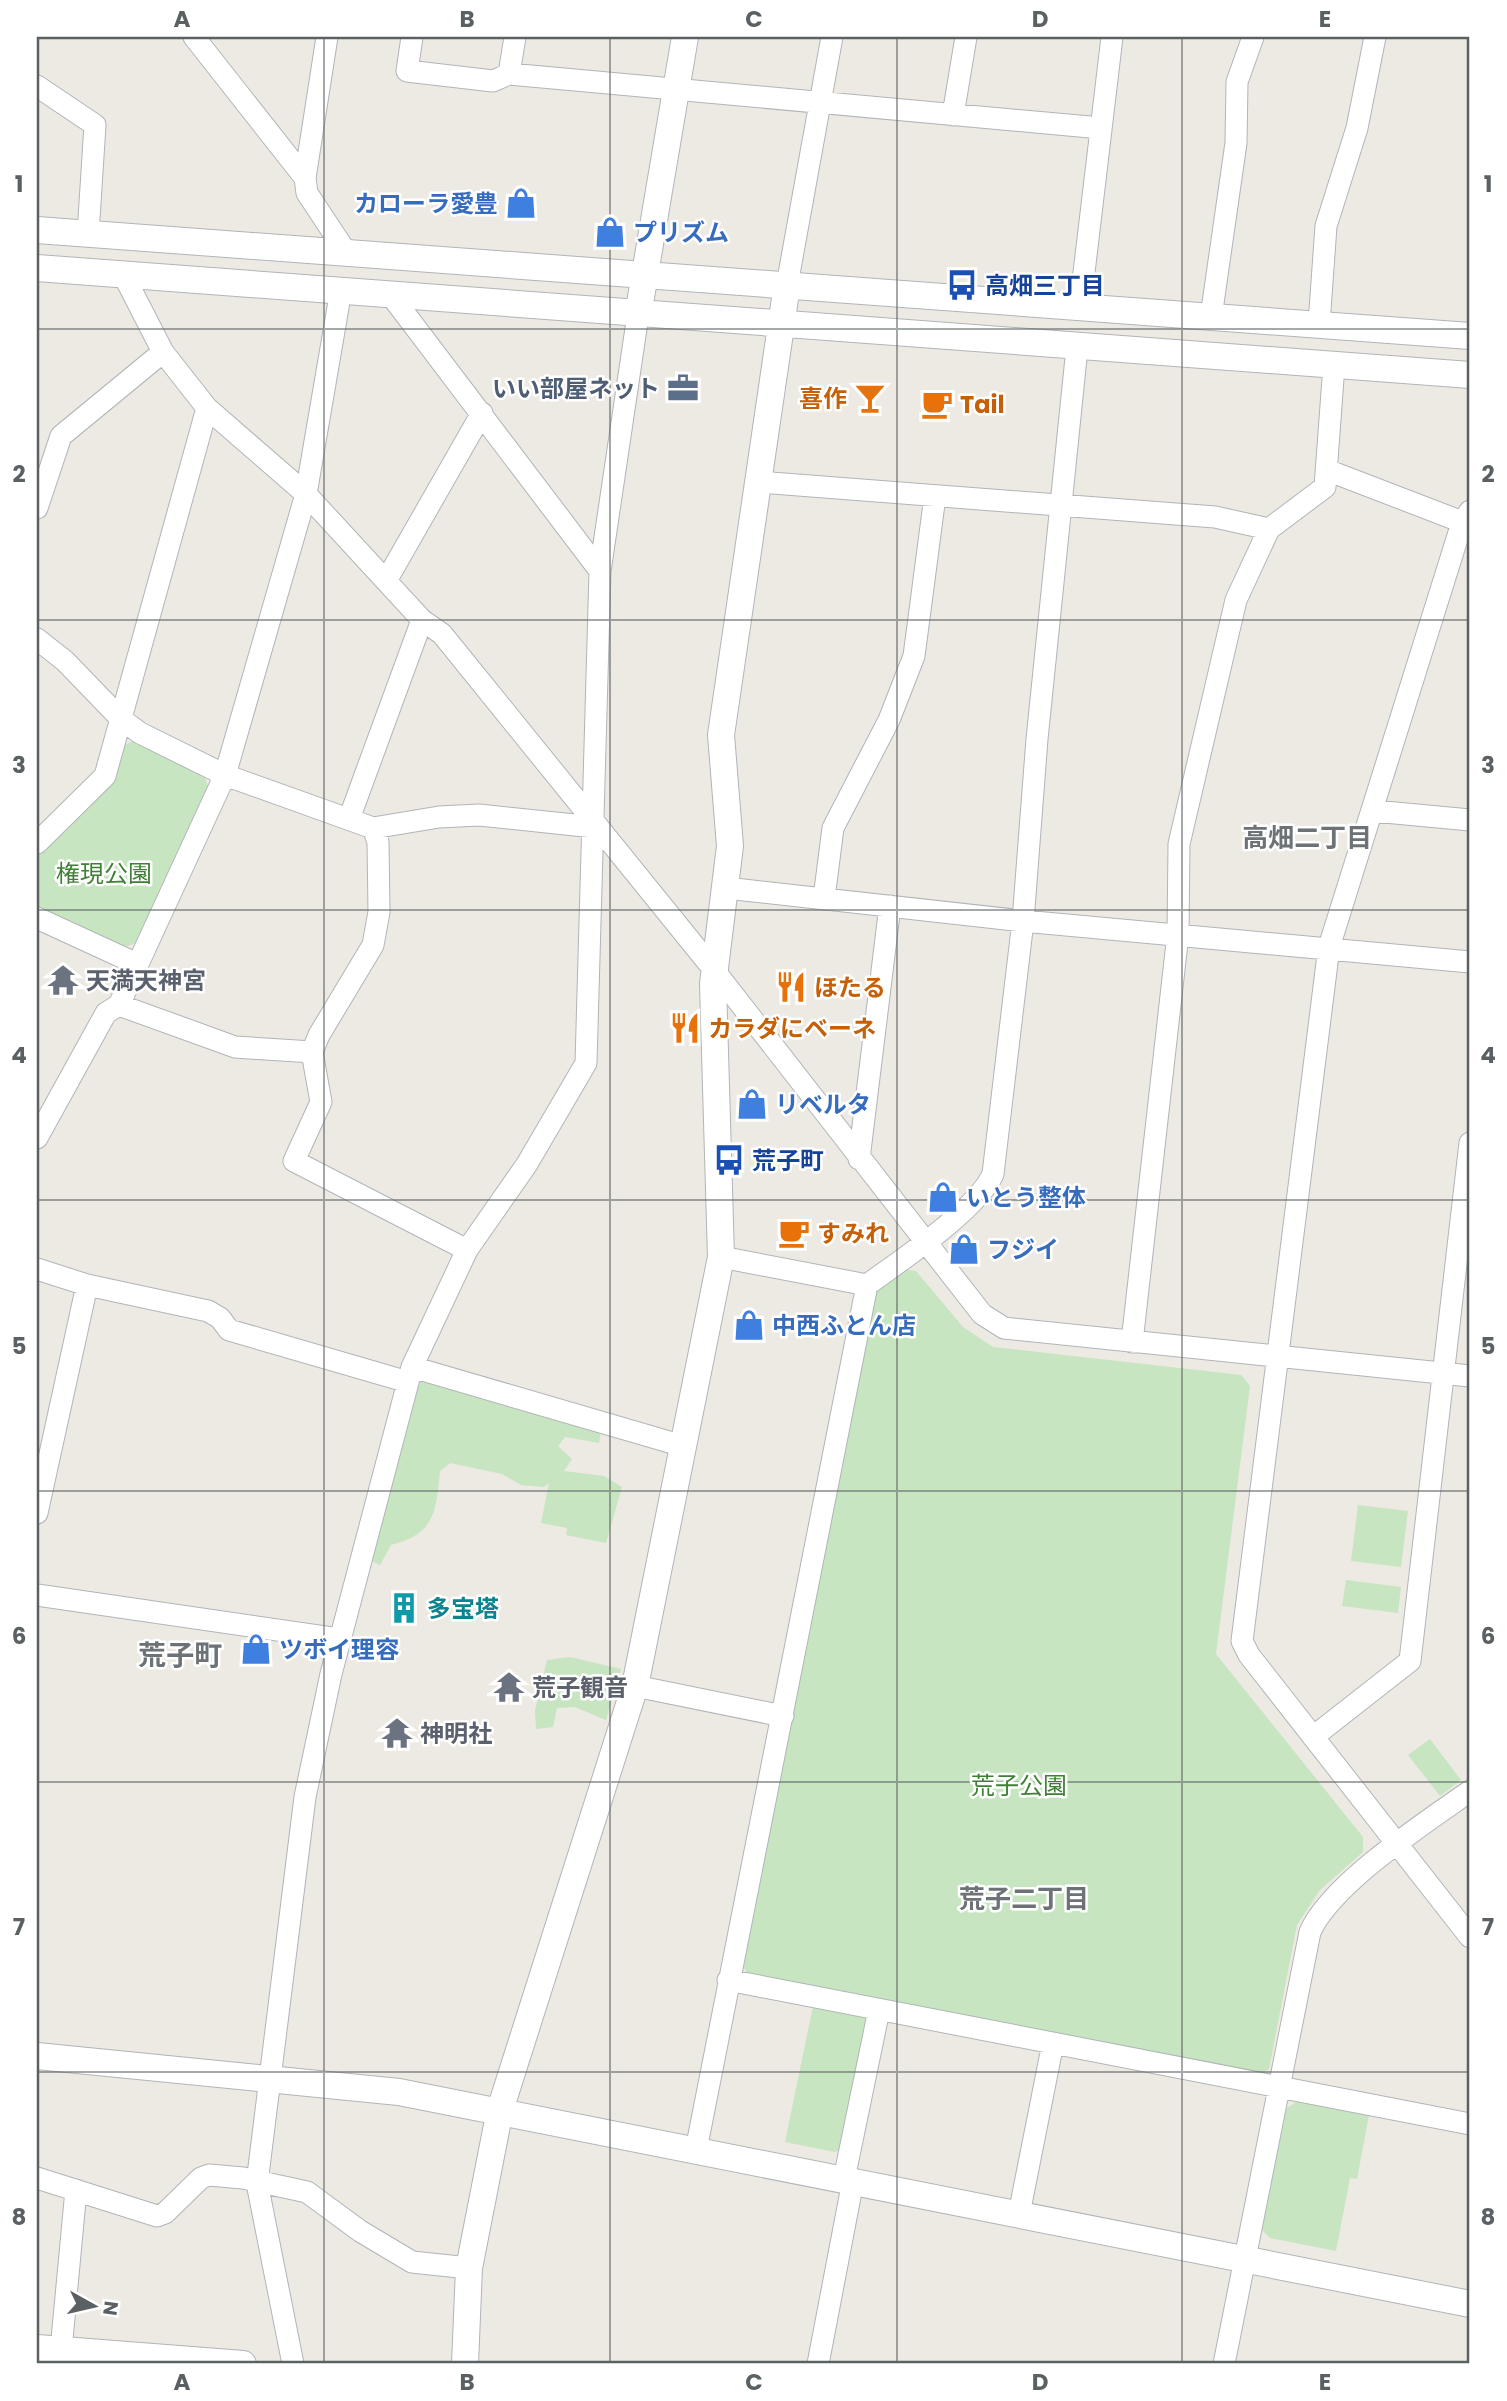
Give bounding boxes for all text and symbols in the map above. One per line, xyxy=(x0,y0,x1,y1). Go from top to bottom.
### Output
text: A xyxy=(174,3,191,35)
text: B xyxy=(459,3,475,35)
text: C xyxy=(745,3,763,35)
text: D xyxy=(1032,3,1048,35)
text: E xyxy=(1319,3,1331,35)
text: 1 xyxy=(15,168,23,200)
text: 1 xyxy=(1484,168,1492,200)
shop icon: カローラ愛豊 xyxy=(504,186,538,220)
place label: カローラ愛豊 xyxy=(354,187,498,220)
shop icon: プリズム xyxy=(593,215,627,249)
place label: プリズム xyxy=(633,216,729,249)
bus stop icon: 高畑三丁目 xyxy=(945,268,979,302)
place label: 高畑三丁目 xyxy=(985,269,1105,302)
office icon: いい部屋ネット xyxy=(666,371,700,405)
place label: いい部屋ネット xyxy=(492,372,660,405)
bar icon: 喜作 xyxy=(853,381,887,415)
place label: 喜作 xyxy=(799,382,847,415)
cafe icon: Tail xyxy=(920,387,954,421)
place label: Tail xyxy=(960,388,1005,421)
text: 2 xyxy=(12,458,26,490)
text: 2 xyxy=(1481,458,1495,490)
text: 3 xyxy=(12,749,26,781)
text: 3 xyxy=(1481,749,1495,781)
district label: 高畑二丁目 xyxy=(1242,820,1372,856)
park label: 権現公園 xyxy=(56,857,152,890)
temple icon: 天満天神宮 xyxy=(46,963,80,997)
place label: 天満天神宮 xyxy=(86,964,206,997)
restaurant icon: ほたる xyxy=(774,970,808,1004)
place label: ほたる xyxy=(814,971,886,1004)
restaurant icon: カラダにベーネ xyxy=(668,1011,702,1045)
place label: カラダにベーネ xyxy=(708,1012,876,1045)
text: 4 xyxy=(11,1039,27,1071)
text: 4 xyxy=(1480,1039,1496,1071)
shop icon: リベルタ xyxy=(735,1087,769,1121)
place label: リベルタ xyxy=(775,1088,871,1121)
bus stop icon: 荒子町 xyxy=(712,1143,746,1177)
place label: 荒子町 xyxy=(752,1144,824,1177)
shop icon: いとう整体 xyxy=(926,1180,960,1214)
place label: いとう整体 xyxy=(966,1181,1086,1214)
cafe icon: すみれ xyxy=(777,1216,811,1250)
place label: すみれ xyxy=(817,1217,889,1250)
shop icon: フジイ xyxy=(947,1232,981,1266)
place label: フジイ xyxy=(987,1233,1059,1266)
shop icon: 中西ふとん店 xyxy=(732,1308,766,1342)
place label: 中西ふとん店 xyxy=(772,1309,916,1342)
text: 5 xyxy=(12,1330,26,1362)
text: 5 xyxy=(1481,1330,1495,1362)
building icon: 多宝塔 xyxy=(387,1591,421,1625)
place label: 多宝塔 xyxy=(427,1592,499,1625)
text: 6 xyxy=(12,1620,26,1652)
text: 6 xyxy=(1481,1620,1495,1652)
shop icon: ツボイ理容 xyxy=(239,1632,273,1666)
place label: ツボイ理容 xyxy=(279,1633,399,1666)
district label: 荒子町 xyxy=(138,1636,222,1675)
temple icon: 荒子観音 xyxy=(492,1670,526,1704)
place label: 荒子観音 xyxy=(532,1671,628,1704)
temple icon: 神明社 xyxy=(380,1716,414,1750)
place label: 神明社 xyxy=(420,1717,492,1750)
park label: 荒子公園 xyxy=(971,1769,1067,1802)
district label: 荒子二丁目 xyxy=(959,1881,1089,1917)
text: 7 xyxy=(13,1911,25,1943)
text: 7 xyxy=(1482,1911,1494,1943)
text: 8 xyxy=(12,2201,26,2233)
text: 8 xyxy=(1481,2201,1495,2233)
north arrow xyxy=(60,2272,130,2342)
text: N xyxy=(96,2299,125,2317)
text: A xyxy=(174,2366,191,2398)
text: B xyxy=(459,2366,475,2398)
text: C xyxy=(745,2366,763,2398)
text: D xyxy=(1032,2366,1048,2398)
text: E xyxy=(1319,2366,1331,2398)

